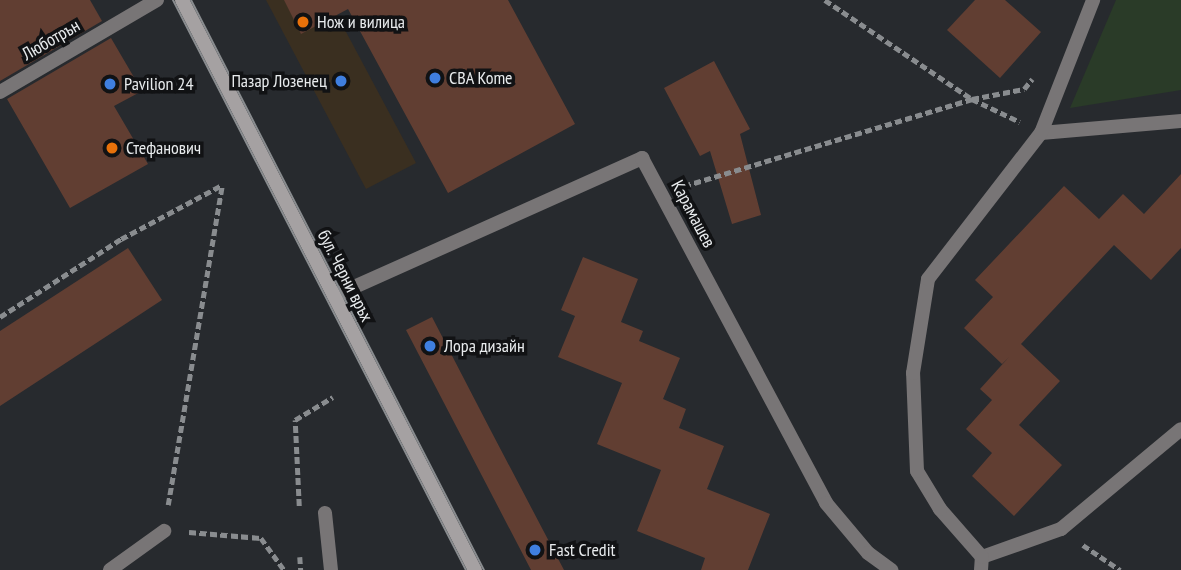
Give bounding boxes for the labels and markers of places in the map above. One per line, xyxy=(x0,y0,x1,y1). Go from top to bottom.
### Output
place label: Нож и вилица xyxy=(317,11,405,33)
marker: Нож и вилица xyxy=(295,14,311,30)
place label: CBA Kome xyxy=(449,67,513,89)
place label: Пазар Лозенец xyxy=(231,70,327,92)
marker: CBA Kome xyxy=(427,70,443,86)
place label: Pavilion 24 xyxy=(124,73,194,95)
marker: Пазар Лозенец xyxy=(333,73,349,89)
marker: Pavilion 24 xyxy=(102,76,118,92)
place label: Стефанович xyxy=(126,137,201,159)
marker: Стефанович xyxy=(104,140,120,156)
place label: Лора дизайн xyxy=(444,335,525,357)
marker: Лора дизайн xyxy=(422,338,438,354)
place label: Fast Credit xyxy=(549,539,616,561)
marker: Fast Credit xyxy=(527,542,543,558)

